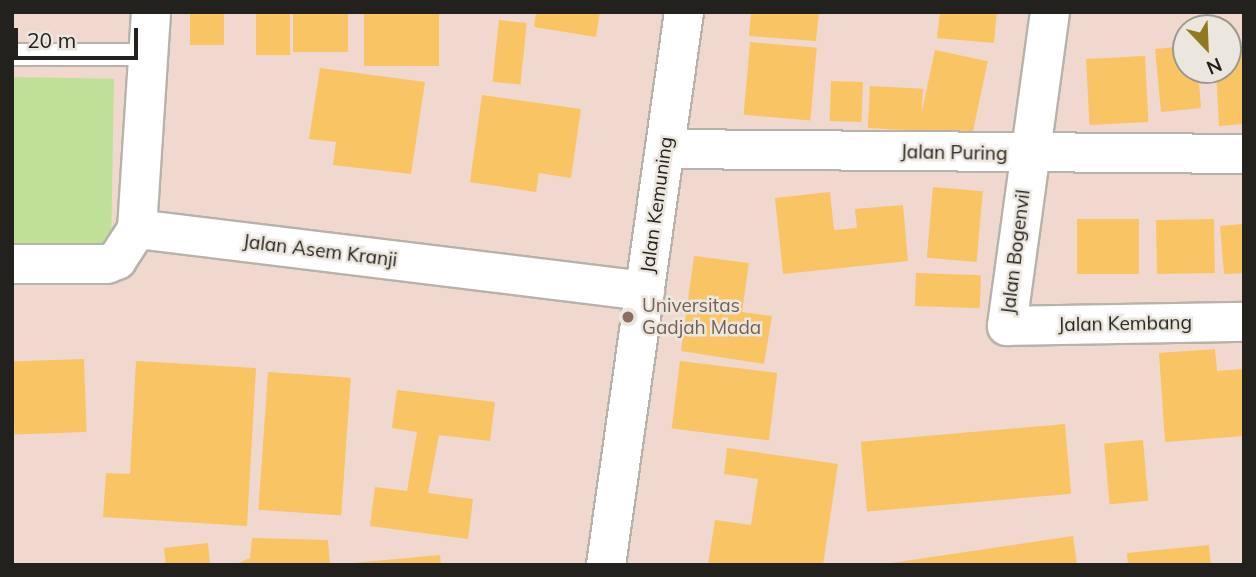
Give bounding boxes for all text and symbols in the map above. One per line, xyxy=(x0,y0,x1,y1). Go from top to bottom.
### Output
scale bar xyxy=(18,14,142,58)
north arrow xyxy=(1172,14,1242,84)
text: 20 m xyxy=(27,27,76,53)
text: N xyxy=(1203,53,1226,80)
street label: Jalan Kemuning xyxy=(636,135,678,275)
street label: Jalan Puring xyxy=(900,141,1008,165)
street label: Jalan Bogenvil xyxy=(997,188,1035,316)
street label: Jalan Asem Kranji xyxy=(242,230,398,272)
place label: Universitas Gadjah Mada xyxy=(642,295,761,339)
marker: Universitas Gadjah Mada xyxy=(620,309,636,325)
street label: Jalan Kembang xyxy=(1058,311,1192,337)

